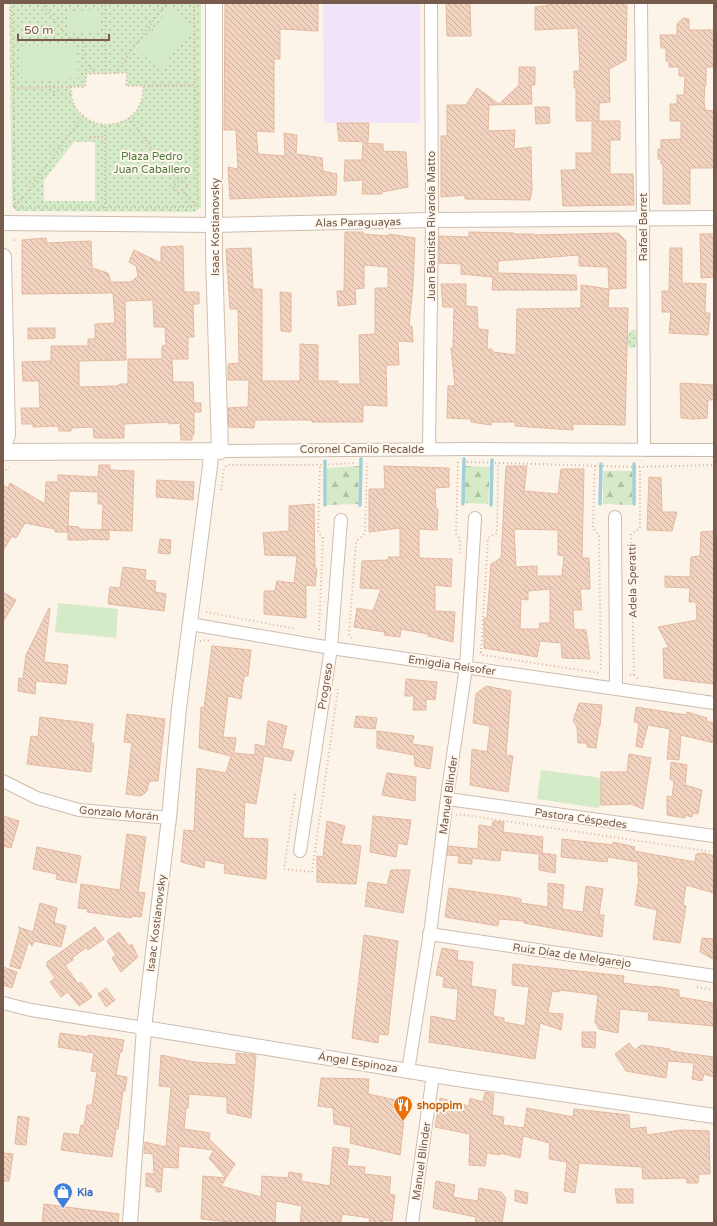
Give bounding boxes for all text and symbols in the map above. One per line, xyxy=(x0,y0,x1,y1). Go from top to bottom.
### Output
scale bar xyxy=(18,16,109,42)
text: 50 m xyxy=(24,23,53,37)
park label: Plaza Pedro Juan Caballero xyxy=(114,150,191,176)
street label: Juan Bautista Rivarola Matto xyxy=(425,151,438,301)
street label: Isaac Kostianovsky xyxy=(209,178,222,276)
street label: Rafael Barret xyxy=(637,193,650,261)
street label: Alas Paraguayas xyxy=(315,215,401,230)
street label: Coronel Camilo Recalde xyxy=(300,443,424,456)
street label: Adela Speratti xyxy=(625,544,640,618)
street label: Emigdia Reisofer xyxy=(407,653,497,678)
street label: Progreso xyxy=(315,661,336,710)
street label: Manuel Blinder xyxy=(437,754,461,835)
street label: Gonzalo Morán xyxy=(79,804,159,823)
street label: Pastora Céspedes xyxy=(534,806,628,831)
street label: Isaac Kostianovsky xyxy=(144,873,169,973)
street label: Ruiz Díaz de Melgarejo xyxy=(512,941,632,970)
street label: Ángel Espinoza xyxy=(317,1049,399,1075)
restaurant icon: shoppim xyxy=(392,1094,414,1122)
place label: shoppim xyxy=(417,1099,462,1113)
street label: Manuel Blinder xyxy=(410,1120,434,1201)
shop icon: Kia xyxy=(52,1181,74,1209)
place label: Kia xyxy=(77,1186,93,1199)

